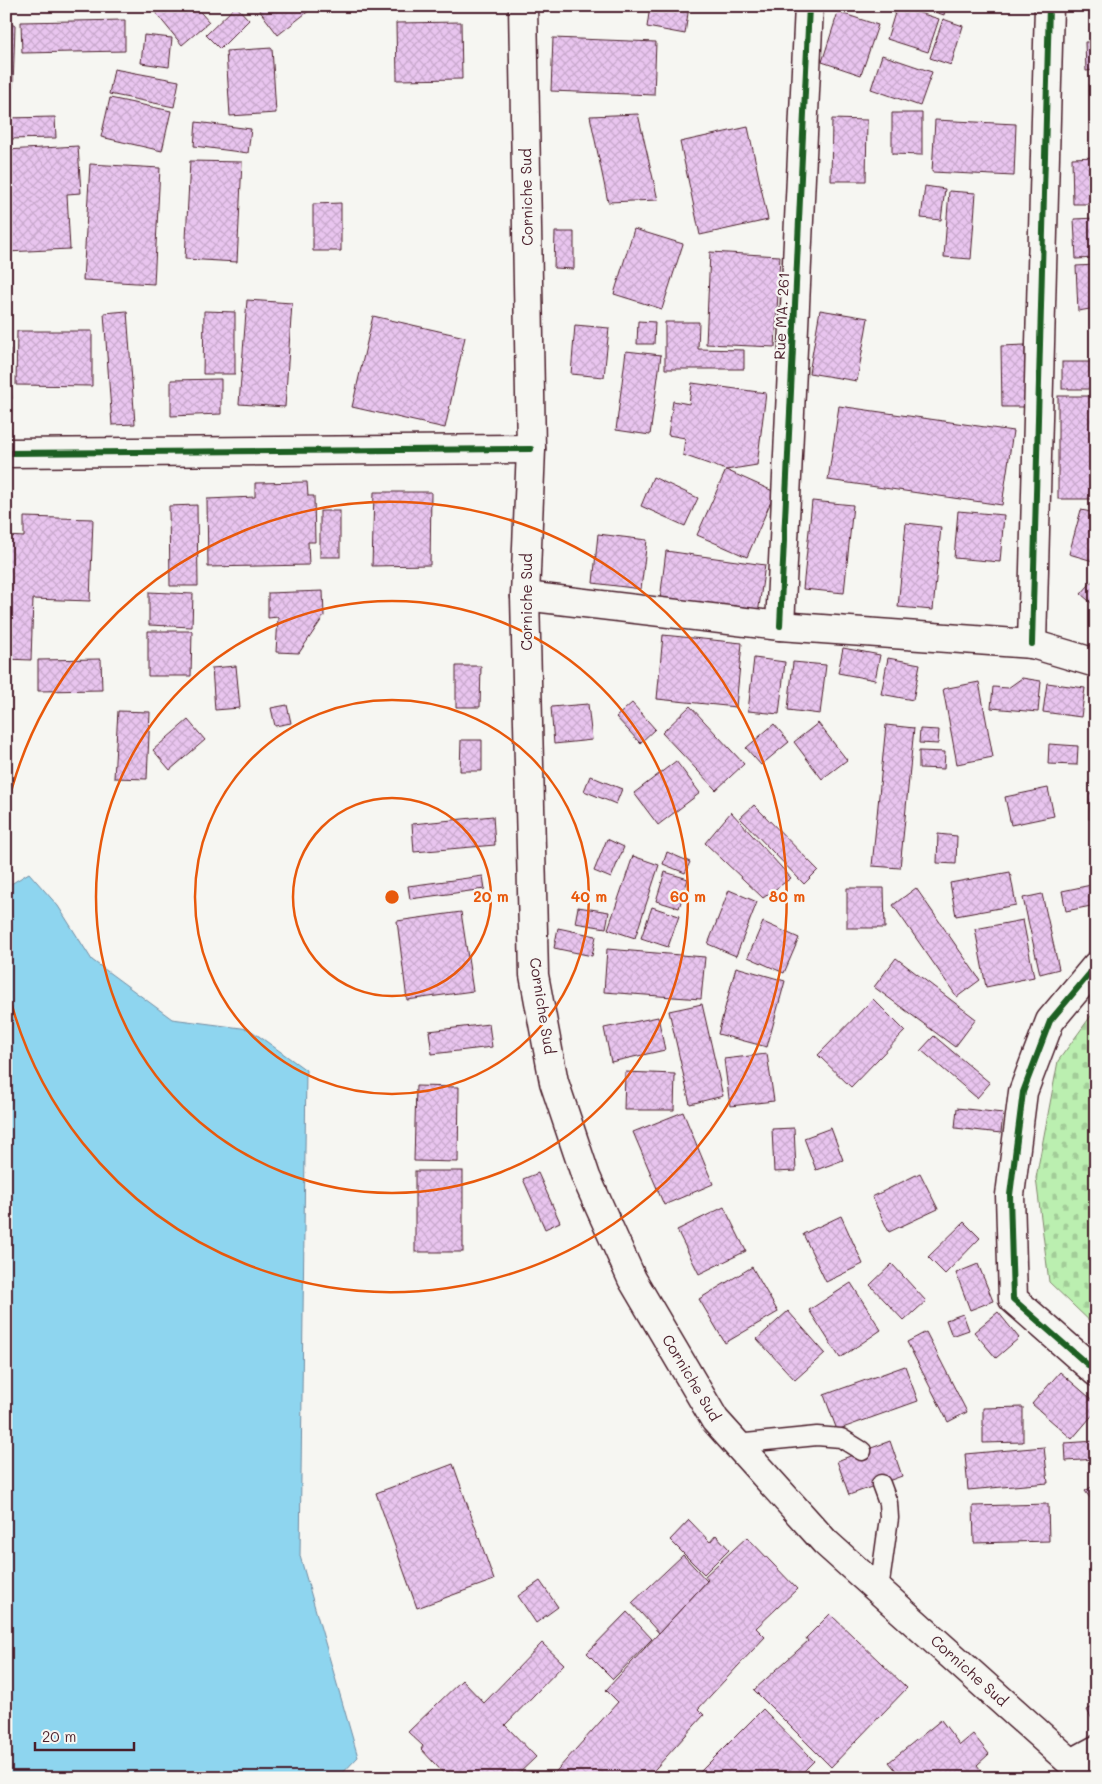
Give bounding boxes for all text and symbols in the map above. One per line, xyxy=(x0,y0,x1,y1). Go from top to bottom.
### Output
street label: Corniche Sud xyxy=(515,148,537,246)
street label: Rue MA. 261 xyxy=(769,272,793,360)
street label: Corniche Sud xyxy=(516,553,536,651)
text: 20 m xyxy=(473,886,509,906)
text: 40 m xyxy=(571,886,607,906)
text: 60 m xyxy=(670,886,706,906)
text: 80 m xyxy=(769,886,805,906)
centre of rings xyxy=(383,888,401,906)
street label: Corniche Sud xyxy=(525,956,560,1056)
street label: Corniche Sud xyxy=(658,1331,726,1424)
street label: Corniche Sud xyxy=(927,1630,1013,1710)
scale bar xyxy=(35,1719,134,1751)
text: 20 m xyxy=(42,1726,76,1746)

